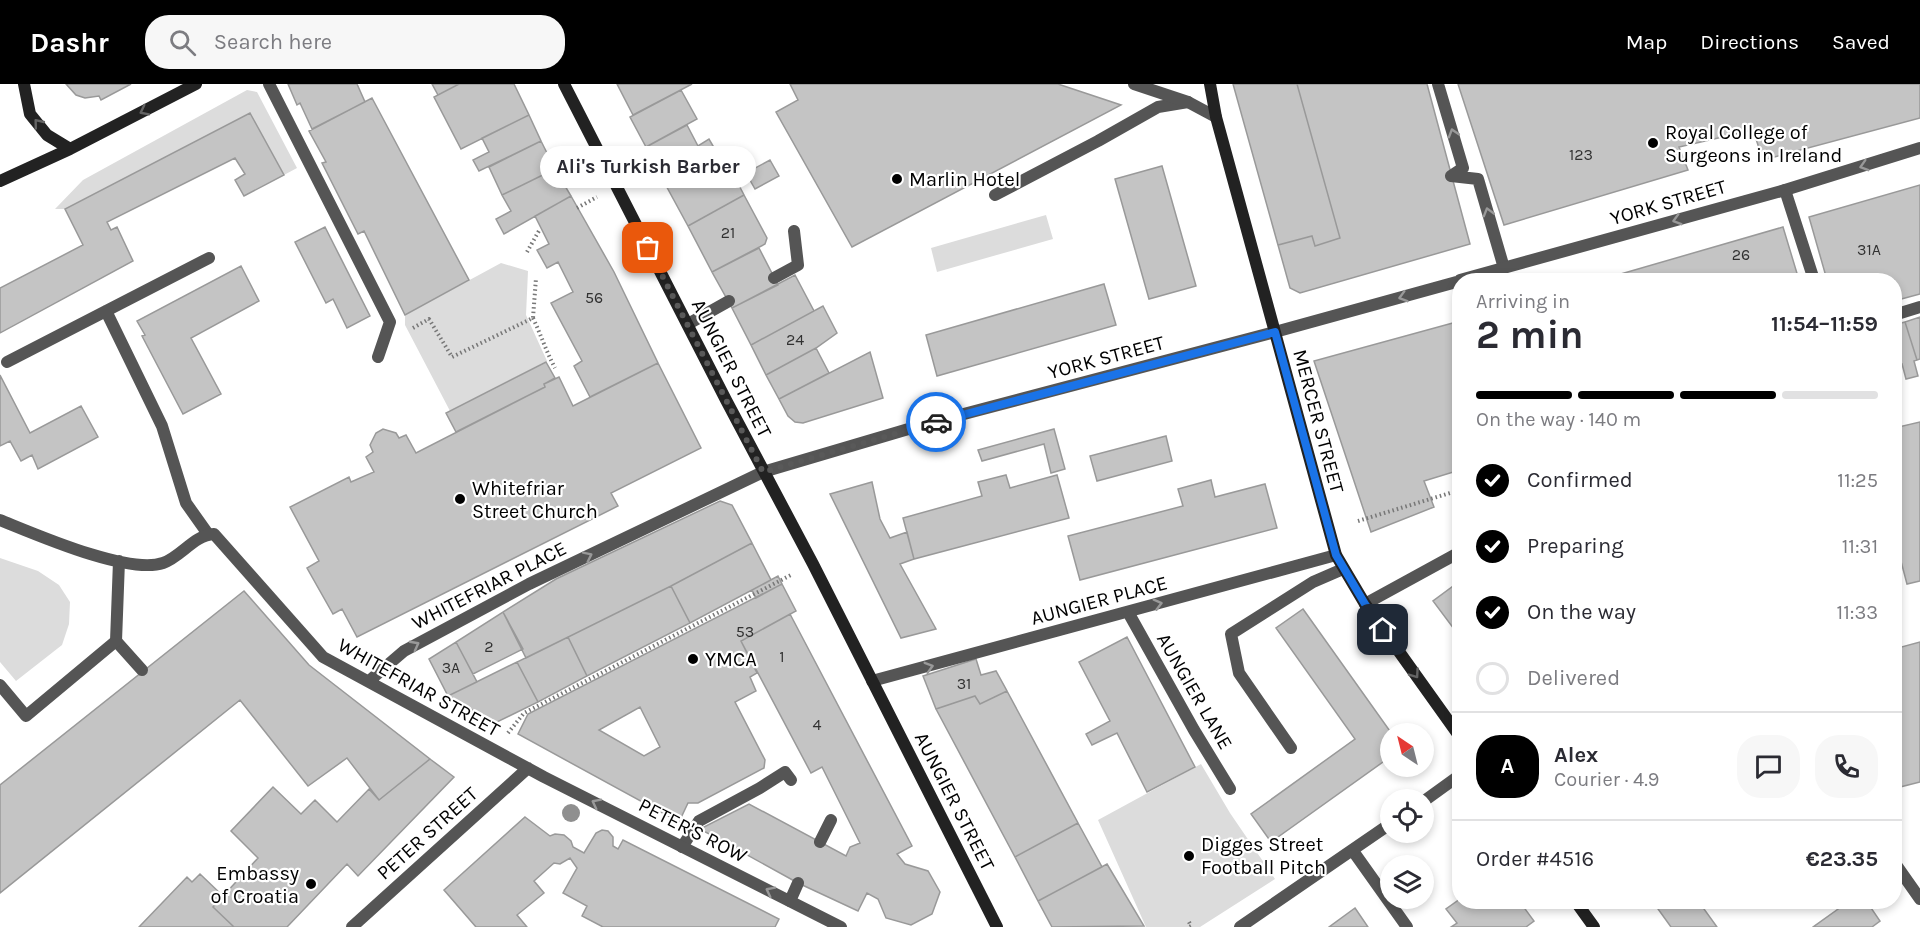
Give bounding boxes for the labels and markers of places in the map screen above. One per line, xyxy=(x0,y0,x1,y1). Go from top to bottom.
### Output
place label: Royal College of Surgeons in Ireland xyxy=(1665,121,1842,167)
marker: Royal College of Surgeons in Ireland xyxy=(1646,136,1660,150)
callout: Ali's Turkish Barber xyxy=(540,146,756,188)
place label: Marlin Hotel xyxy=(909,168,1020,191)
marker: Marlin Hotel xyxy=(890,172,904,186)
pin xyxy=(622,222,673,273)
place label: Whitefriar Street Church xyxy=(472,477,598,523)
marker: Whitefriar Street Church xyxy=(453,492,467,506)
pin xyxy=(1357,604,1408,655)
place label: YMCA xyxy=(705,648,757,671)
marker: YMCA xyxy=(686,652,700,666)
place label: Digges Street Football Pitch xyxy=(1201,833,1326,879)
marker: Digges Street Football Pitch xyxy=(1182,849,1196,863)
place label: Embassy of Croatia xyxy=(211,862,299,908)
marker: Embassy of Croatia xyxy=(304,877,318,891)

